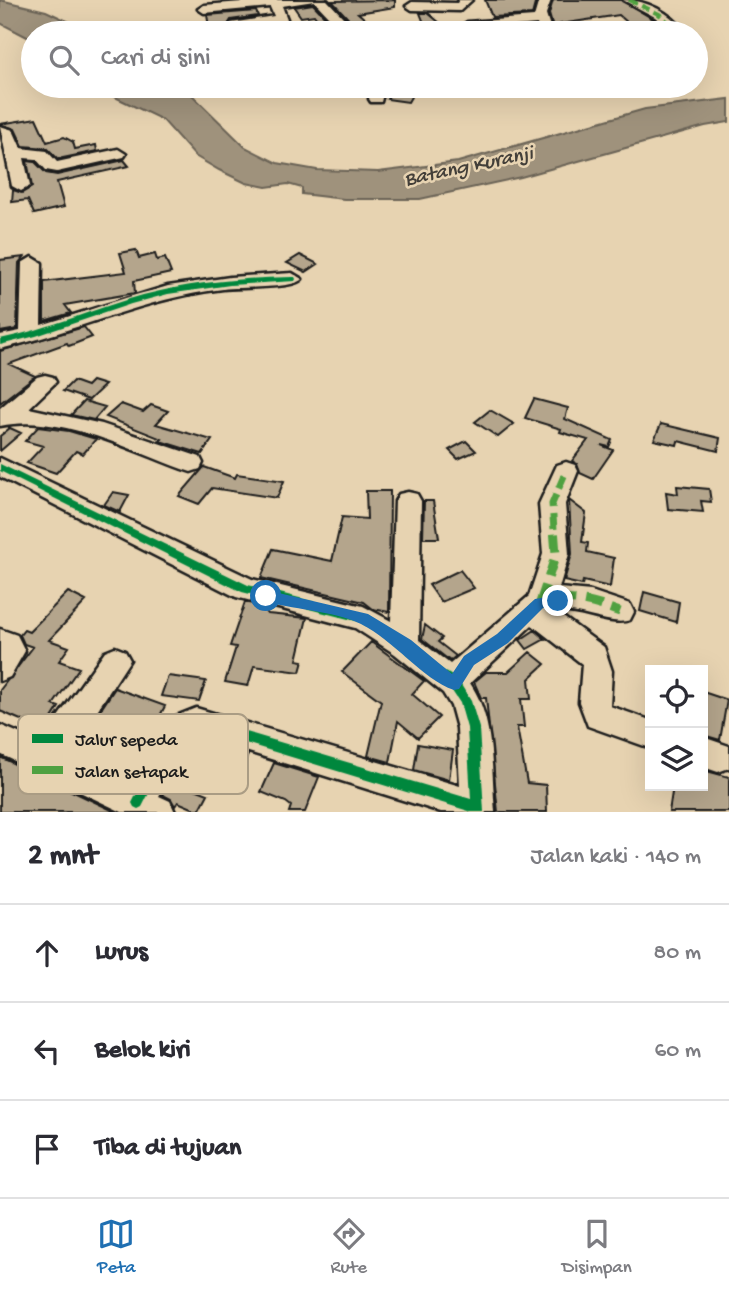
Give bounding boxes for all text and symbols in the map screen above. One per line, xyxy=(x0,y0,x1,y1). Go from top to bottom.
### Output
search box xyxy=(21,21,708,98)
icon: search xyxy=(45,41,83,79)
text: Cari di sini xyxy=(101,44,211,75)
water label: Batang Kuranji xyxy=(402,142,538,194)
route start xyxy=(250,580,281,611)
route end xyxy=(542,585,573,616)
map controls xyxy=(645,665,708,791)
button: locate xyxy=(645,665,708,728)
legend xyxy=(18,714,248,794)
button: layers xyxy=(645,728,708,791)
text: Jalur sepeda xyxy=(75,730,179,753)
text: Jalan setapak xyxy=(75,762,189,785)
text: 2 mnt xyxy=(28,840,98,875)
text: Jalan kaki · 140 m xyxy=(530,844,701,871)
icon: ahead xyxy=(28,934,66,972)
text: Lurus xyxy=(95,938,148,969)
text: 80 m xyxy=(654,940,701,967)
icon: left xyxy=(28,1032,66,1070)
text: Belok kiri xyxy=(95,1036,191,1067)
text: 60 m xyxy=(655,1038,701,1065)
icon: arrive xyxy=(28,1130,66,1168)
text: Tiba di tujuan xyxy=(95,1134,241,1165)
tab: Peta xyxy=(97,1215,136,1280)
tab: Rute xyxy=(330,1215,368,1280)
tab: Disimpan xyxy=(562,1215,632,1280)

